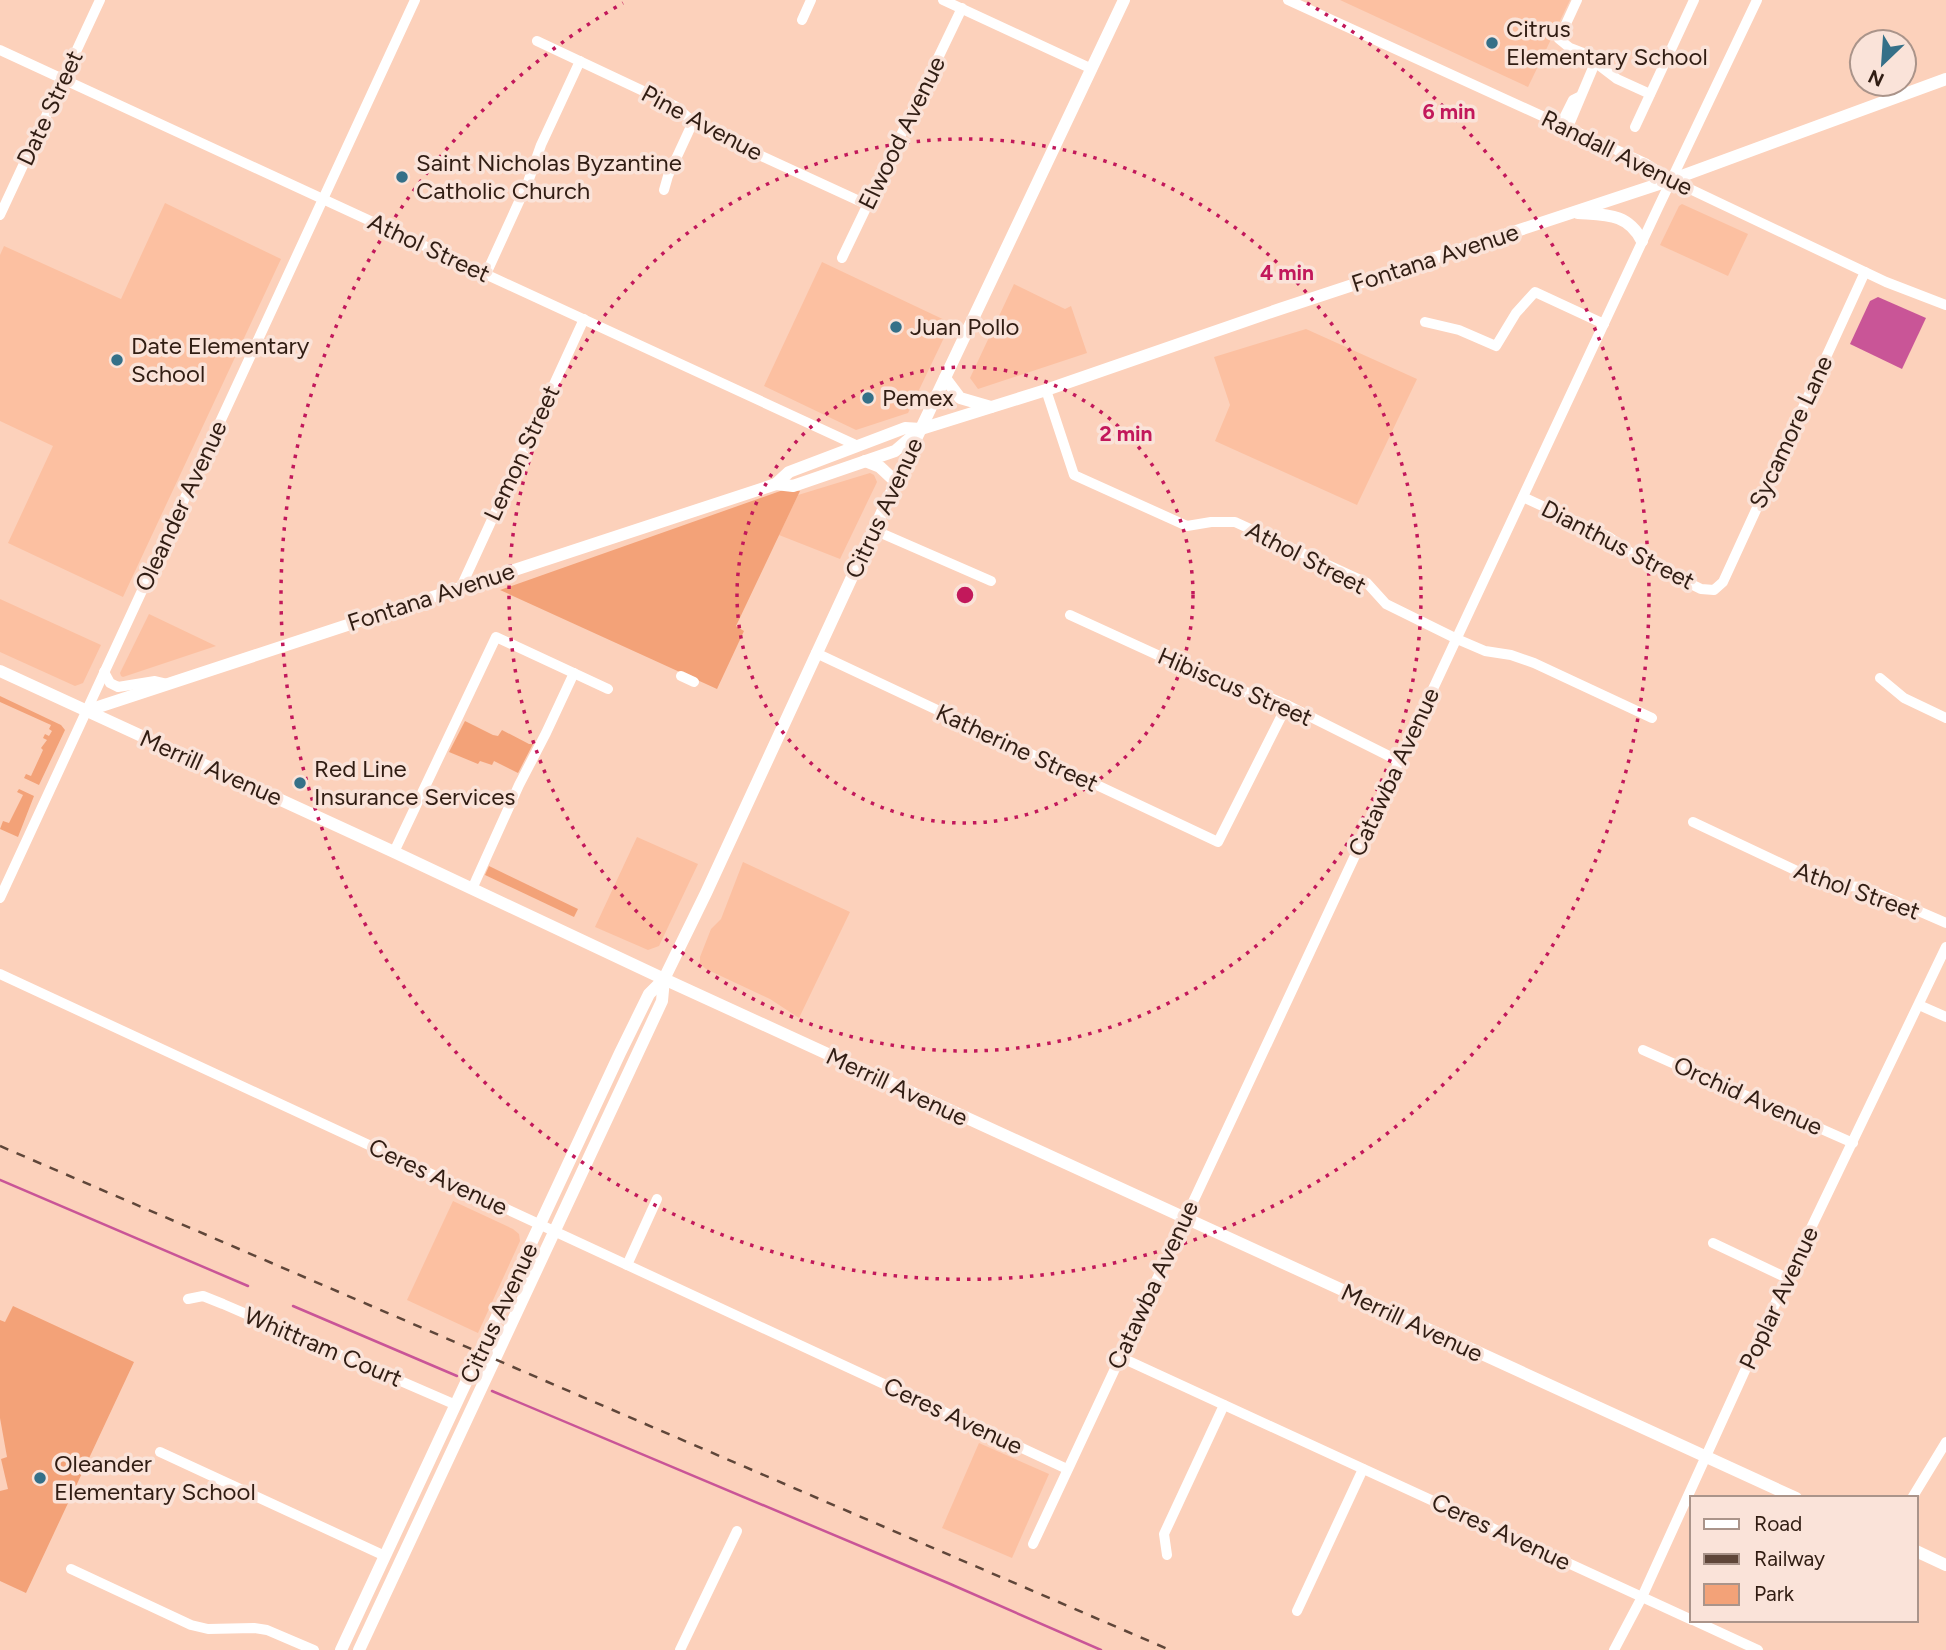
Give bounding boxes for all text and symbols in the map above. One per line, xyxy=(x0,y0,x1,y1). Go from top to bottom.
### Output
place label: Citrus Elementary School xyxy=(1506,14,1708,71)
north arrow xyxy=(1848,28,1918,98)
marker: Citrus Elementary School xyxy=(1484,35,1500,51)
street label: Date Street xyxy=(10,45,89,170)
street label: Elwood Avenue xyxy=(852,51,951,214)
text: N xyxy=(1865,64,1888,91)
street label: Pine Avenue xyxy=(637,79,768,167)
text: 6 min xyxy=(1423,99,1475,124)
street label: Randall Avenue xyxy=(1537,103,1698,202)
place label: Saint Nicholas Byzantine Catholic Church xyxy=(416,148,682,205)
marker: Saint Nicholas Byzantine Catholic Church xyxy=(394,169,410,185)
street label: Athol Street xyxy=(364,207,495,288)
street label: Fontana Avenue xyxy=(1348,217,1522,298)
text: 4 min xyxy=(1260,260,1314,285)
place label: Juan Pollo xyxy=(910,312,1019,341)
marker: Juan Pollo xyxy=(888,319,904,335)
place label: Date Elementary School xyxy=(131,331,310,388)
street label: Sycamore Lane xyxy=(1743,351,1839,513)
marker: Date Elementary School xyxy=(109,352,125,368)
street label: Lemon Street xyxy=(477,380,566,525)
place label: Pemex xyxy=(882,383,954,412)
marker: Pemex xyxy=(860,390,876,406)
street label: Oleander Avenue xyxy=(128,416,233,596)
text: 2 min xyxy=(1100,421,1152,446)
street label: Citrus Avenue xyxy=(838,433,929,583)
street label: Dianthus Street xyxy=(1537,494,1700,596)
street label: Athol Street xyxy=(1241,515,1371,600)
street label: Fontana Avenue xyxy=(344,556,518,637)
centre of rings xyxy=(953,583,977,607)
street label: Hibiscus Street xyxy=(1154,641,1317,732)
street label: Catawba Avenue xyxy=(1342,683,1445,861)
street label: Katherine Street xyxy=(932,697,1103,798)
street label: Merrill Avenue xyxy=(135,723,287,812)
place label: Red Line Insurance Services xyxy=(314,754,516,811)
marker: Red Line Insurance Services xyxy=(292,775,308,791)
street label: Athol Street xyxy=(1790,855,1924,926)
street label: Merrill Avenue xyxy=(822,1041,973,1132)
street label: Orchid Avenue xyxy=(1669,1050,1827,1141)
street label: Ceres Avenue xyxy=(364,1132,512,1221)
street label: Catawba Avenue xyxy=(1101,1196,1204,1374)
street label: Poplar Avenue xyxy=(1733,1222,1824,1374)
street label: Citrus Avenue xyxy=(453,1238,544,1388)
street label: Merrill Avenue xyxy=(1337,1277,1488,1368)
street label: Whittram Court xyxy=(240,1300,406,1393)
street label: Ceres Avenue xyxy=(879,1371,1027,1460)
place label: Oleander Elementary School xyxy=(54,1449,256,1506)
marker: Oleander Elementary School xyxy=(32,1470,48,1486)
street label: Ceres Avenue xyxy=(1427,1487,1575,1576)
legend xyxy=(1690,1496,1918,1622)
text: Road xyxy=(1754,1511,1802,1536)
text: Railway xyxy=(1754,1546,1825,1571)
text: Park xyxy=(1754,1581,1795,1606)

